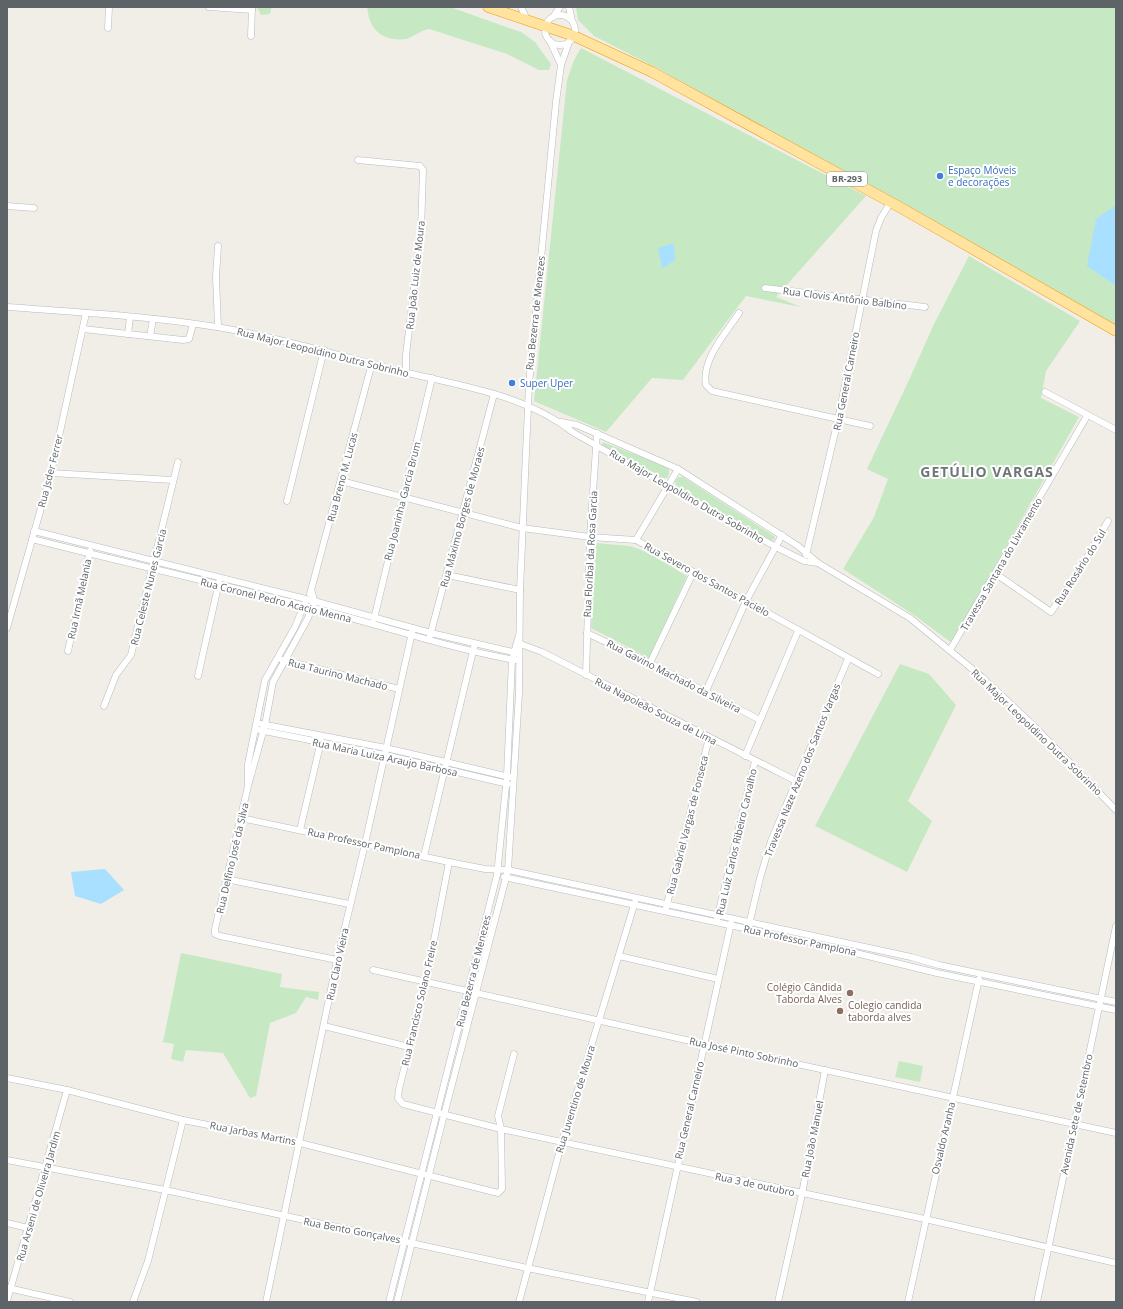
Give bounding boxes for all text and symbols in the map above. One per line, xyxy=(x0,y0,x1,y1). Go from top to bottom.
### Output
place label: Espaço Móveis e decorações xyxy=(948,163,1017,189)
marker: Espaço Móveis e decorações xyxy=(935,171,945,181)
road number: BR-293 xyxy=(827,172,867,186)
street label: Rua João Luiz de Moura xyxy=(402,220,428,330)
street label: Rua Bezerra de Menezes xyxy=(522,255,548,371)
street label: Rua Clovis Antônio Balbino xyxy=(782,283,908,313)
street label: Rua Major Leopoldino Dutra Sobrinho xyxy=(236,324,410,380)
street label: Rua General Carneiro xyxy=(830,330,862,432)
place label: Super Uper xyxy=(520,376,573,390)
marker: Super Uper xyxy=(507,378,517,388)
street label: Rua Breno M. Lucas xyxy=(323,431,361,523)
street label: Rua Jsder Ferrer xyxy=(34,433,66,509)
street label: Rua Joaninha Garcia Brum xyxy=(380,440,424,562)
street label: Rua Máximo Borges de Moraes xyxy=(436,445,488,589)
street label: Rua Major Leopoldino Dutra Sobrinho xyxy=(607,446,767,546)
district label: GETÚLIO VARGAS xyxy=(920,462,1054,481)
street label: Rua Floribal da Rosa Garcia xyxy=(580,490,600,618)
street label: Travessa Santana do Livramento xyxy=(957,495,1045,633)
street label: Rua Rosário do Sul xyxy=(1051,526,1109,608)
street label: Rua Celeste Nunes Garcia xyxy=(127,527,169,647)
street label: Rua Severo dos Santos Pacielo xyxy=(642,539,772,619)
street label: Rua Irmã Melania xyxy=(64,558,94,640)
street label: Rua Coronel Pedro Acacio Menna xyxy=(199,574,353,626)
street label: Rua Gavino Machado da Silveira xyxy=(604,636,744,716)
street label: Rua Taurino Machado xyxy=(287,655,389,693)
street label: Rua Major Leopoldino Dutra Sobrinho xyxy=(969,666,1105,798)
street label: Rua Napoleão Souza de Lima xyxy=(593,674,719,748)
street label: Travessa Naze Azeno dos Santos Vargas xyxy=(761,681,843,859)
street label: Rua Maria Luiza Araujo Barbosa xyxy=(311,735,459,779)
street label: Rua Gabriel Vargas de Fonseca xyxy=(663,754,711,896)
street label: Rua Luiz Carlos Ribeiro Carvalho xyxy=(712,767,760,917)
street label: Rua Delfino José da Silva xyxy=(212,801,252,915)
street label: Rua Professor Pamplona xyxy=(306,824,422,862)
street label: Rua Bezerra de Menezes xyxy=(452,913,494,1028)
street label: Rua Professor Pamplona xyxy=(742,921,858,959)
street label: Rua Claro Vieira xyxy=(322,926,352,1002)
street label: Rua Francisco Solano Freire xyxy=(398,939,440,1067)
place label: Colégio Cândida Taborda Alves xyxy=(767,980,842,1006)
marker: Colégio Cândida Taborda Alves xyxy=(845,988,855,998)
place label: Colegio candida taborda alves xyxy=(848,998,922,1024)
marker: Colegio candida taborda alves xyxy=(835,1006,845,1016)
street label: Rua José Pinto Sobrinho xyxy=(688,1034,800,1070)
street label: Rua Juventino de Moura xyxy=(552,1043,598,1155)
street label: Avenida Sete de Setembro xyxy=(1056,1052,1096,1176)
street label: Rua General Carneiro xyxy=(671,1060,707,1160)
street label: Rua João Manuel xyxy=(798,1099,826,1179)
street label: Osvaldo Aranha xyxy=(928,1100,958,1176)
street label: Rua Jarbas Martins xyxy=(209,1118,297,1148)
street label: Rua Arseni de Oliveira Jardim xyxy=(13,1129,63,1263)
street label: Rua 3 de outubro xyxy=(714,1169,796,1199)
street label: Rua Bento Gonçalves xyxy=(302,1214,402,1246)

